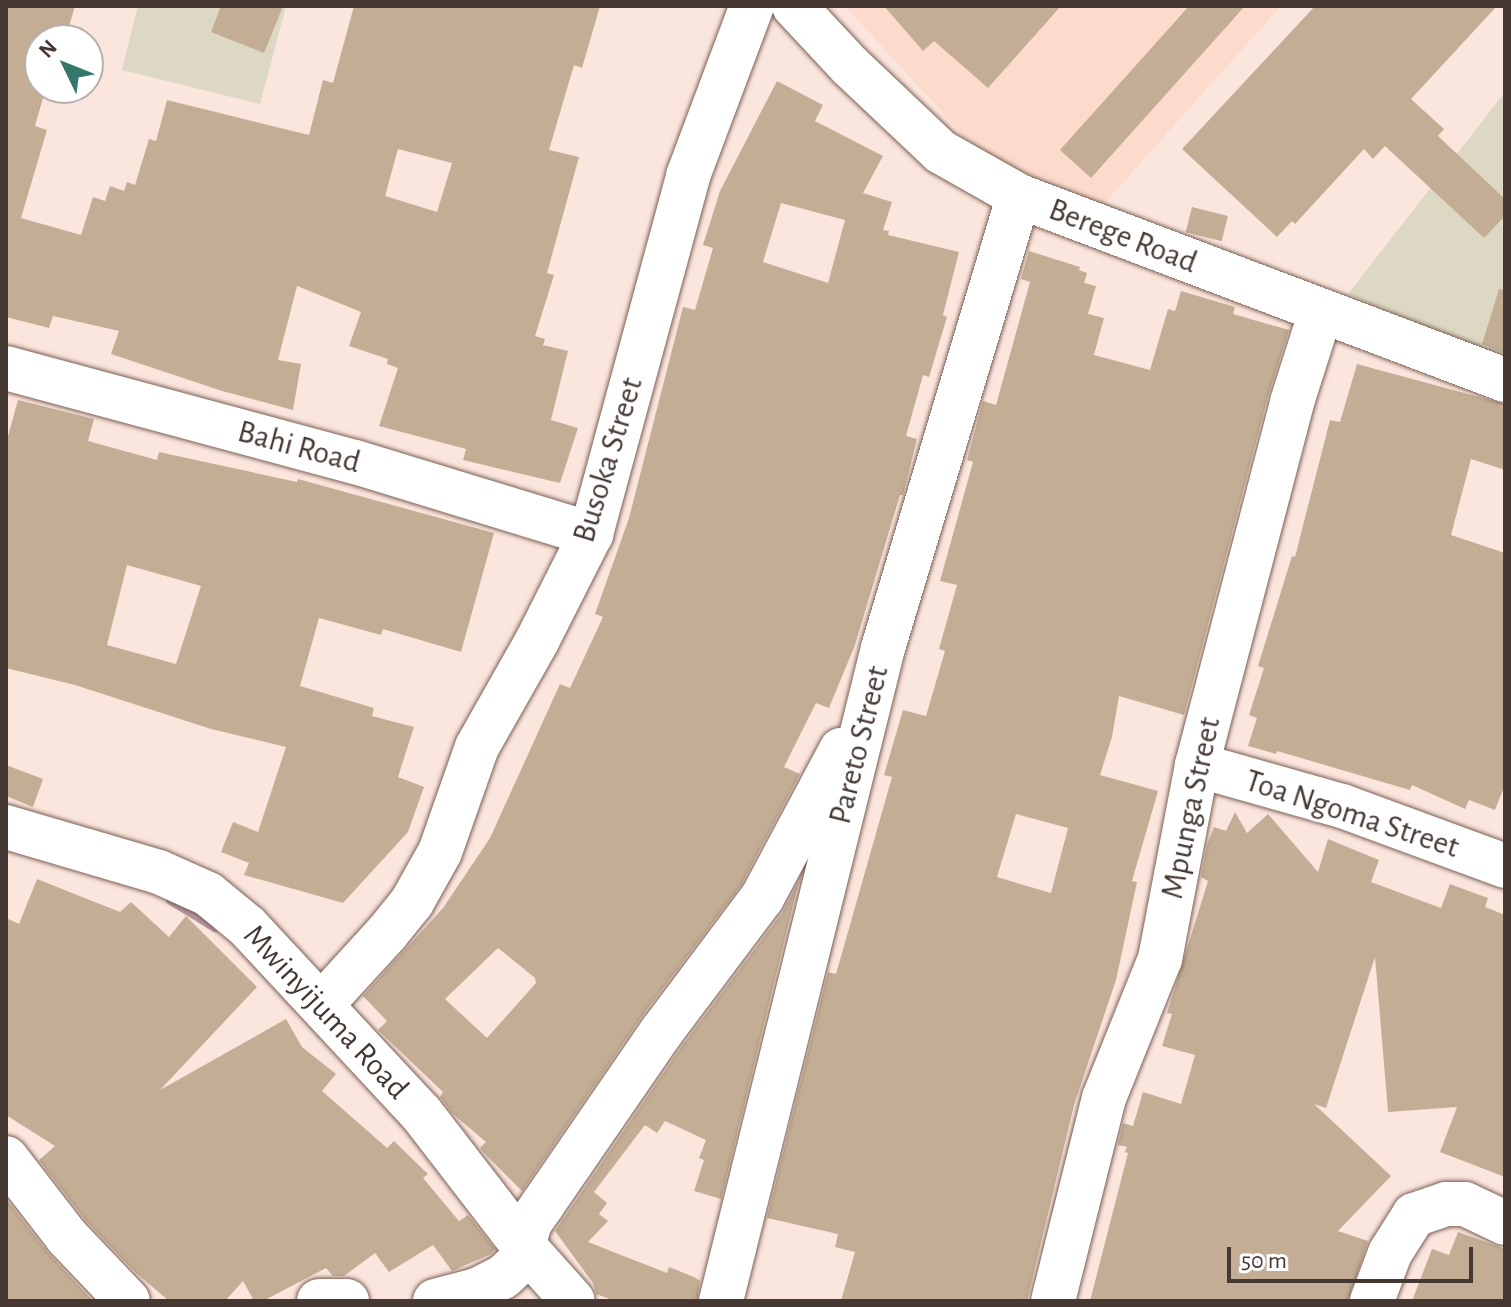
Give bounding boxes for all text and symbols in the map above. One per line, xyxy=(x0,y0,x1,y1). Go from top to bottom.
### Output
north arrow xyxy=(24,24,104,104)
text: N xyxy=(35,36,61,62)
street label: Berege Road xyxy=(1043,190,1203,282)
street label: Busoka Street xyxy=(565,373,651,547)
street label: Bahi Road xyxy=(234,412,364,482)
street label: Pareto Street xyxy=(821,662,897,828)
street label: Mpunga Street xyxy=(1153,714,1229,902)
street label: Toa Ngoma Street xyxy=(1240,761,1464,867)
street label: Mwinyijuma Road xyxy=(235,917,417,1107)
scale bar xyxy=(1231,1231,1477,1281)
text: 50 m xyxy=(1241,1249,1287,1273)

